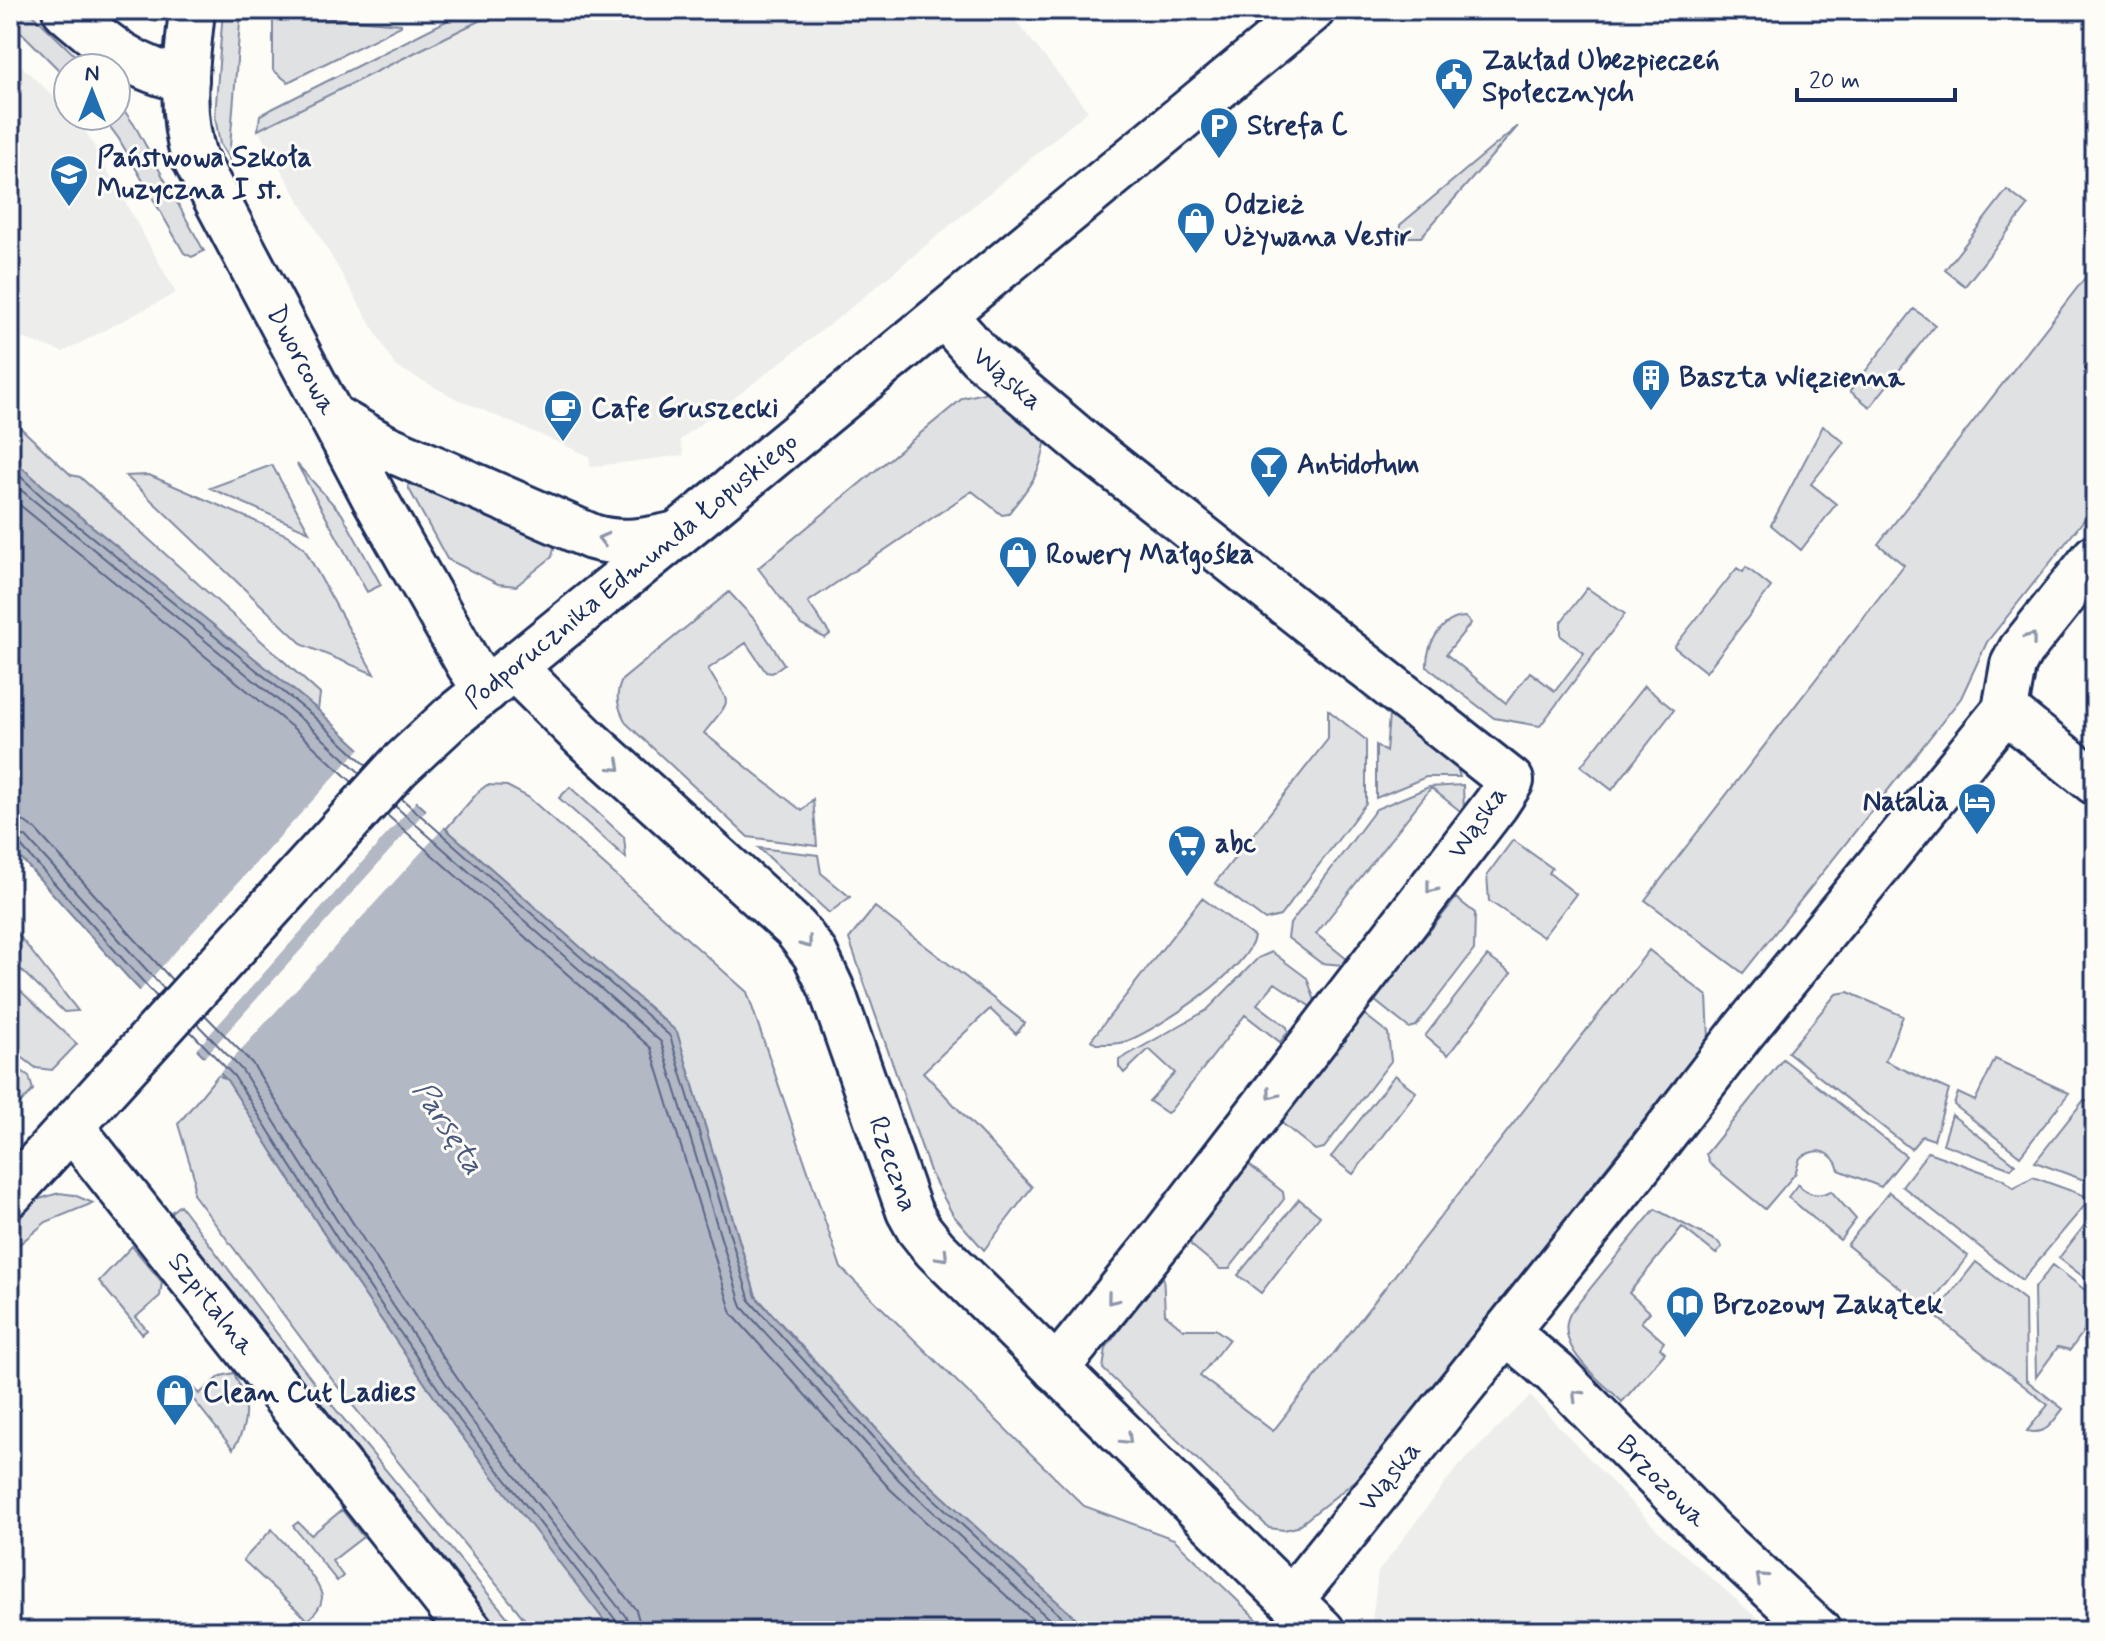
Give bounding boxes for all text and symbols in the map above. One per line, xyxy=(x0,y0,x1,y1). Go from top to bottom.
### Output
place label: Zakład Ubezpieczeń Społecznych xyxy=(1482,43,1720,112)
north arrow xyxy=(52,52,132,132)
scale bar xyxy=(1797,52,1955,102)
public building icon: Zakład Ubezpieczeń Społecznych xyxy=(1433,56,1475,111)
text: N xyxy=(85,60,99,88)
text: 20 m xyxy=(1809,66,1860,97)
parking icon: Strefa C xyxy=(1198,105,1240,160)
place label: Strefa C xyxy=(1247,108,1348,145)
place label: Państwowa Szkoła Muzyczna I st. xyxy=(97,140,312,209)
school or university icon: Państwowa Szkoła Muzyczna I st. xyxy=(48,153,90,208)
place label: Odzież Używana Vestir xyxy=(1224,187,1412,256)
shop icon: Odzież Używana Vestir xyxy=(1175,200,1217,255)
street label: Dworcowa xyxy=(257,299,346,422)
street label: Wąska xyxy=(964,338,1050,419)
building icon: Baszta Więzienna xyxy=(1630,357,1672,412)
place label: Baszta Więzienna xyxy=(1679,360,1906,397)
cafe icon: Cafe Gruszecki xyxy=(542,388,584,443)
place label: Cafe Gruszecki xyxy=(591,391,779,428)
street label: Podporucznika Edmunda Łopuskiego xyxy=(457,424,806,718)
bar icon: Antidotum xyxy=(1248,444,1290,499)
place label: Antidotum xyxy=(1297,447,1420,484)
one-way arrow xyxy=(596,532,610,549)
shop icon: Rowery Małgośka xyxy=(997,534,1039,589)
place label: Rowery Małgośka xyxy=(1046,537,1254,575)
one-way arrow xyxy=(2022,632,2036,647)
one-way arrow xyxy=(607,757,622,771)
street label: Wąska xyxy=(1439,779,1517,867)
hotel icon: Natalia xyxy=(1956,781,1998,836)
place label: Natalia xyxy=(1863,784,1949,821)
supermarket icon: abc xyxy=(1166,823,1208,878)
place label: abc xyxy=(1215,826,1256,863)
one-way arrow xyxy=(1426,880,1440,894)
one-way arrow xyxy=(797,934,811,949)
water label: Parsęta xyxy=(403,1074,493,1182)
one-way arrow xyxy=(1268,1086,1282,1100)
street label: Rzeczna xyxy=(859,1112,926,1217)
street label: Szpitalna xyxy=(159,1245,264,1364)
one-way arrow xyxy=(933,1247,948,1261)
library icon: Brzozowy Zakątek xyxy=(1664,1284,1706,1339)
place label: Brzozowy Zakątek xyxy=(1713,1287,1943,1324)
one-way arrow xyxy=(1107,1290,1122,1305)
shop icon: Clean Cut Ladies xyxy=(154,1372,196,1427)
place label: Clean Cut Ladies xyxy=(203,1375,416,1412)
one-way arrow xyxy=(1571,1390,1586,1404)
street label: Brzozowa xyxy=(1608,1427,1715,1536)
one-way arrow xyxy=(1118,1429,1132,1444)
street label: Wąska xyxy=(1350,1433,1430,1520)
one-way arrow xyxy=(1756,1573,1770,1588)

